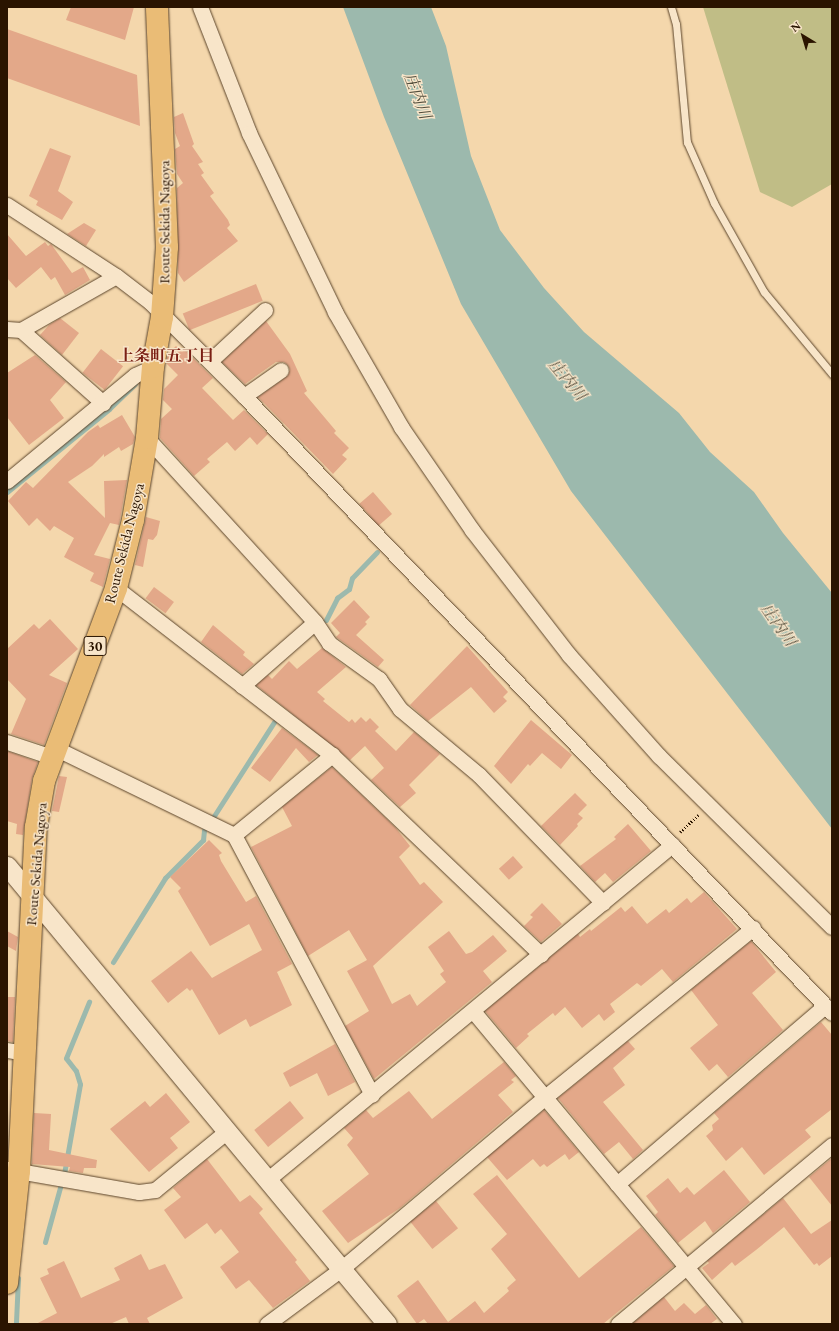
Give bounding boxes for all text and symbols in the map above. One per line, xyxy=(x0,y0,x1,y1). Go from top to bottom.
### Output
north arrow xyxy=(783,16,823,56)
text: N xyxy=(788,18,803,35)
water label: 庄内川 xyxy=(399,70,435,122)
street label: Route Sekida Nagoya xyxy=(155,160,173,284)
district label: 上条町五丁目 xyxy=(118,346,214,366)
water label: 庄内川 xyxy=(544,355,590,405)
street label: Route Sekida Nagoya xyxy=(100,481,148,605)
water label: 庄内川 xyxy=(756,600,800,650)
road number: 30 xyxy=(83,634,107,658)
street label: Route Sekida Nagoya xyxy=(22,802,50,926)

